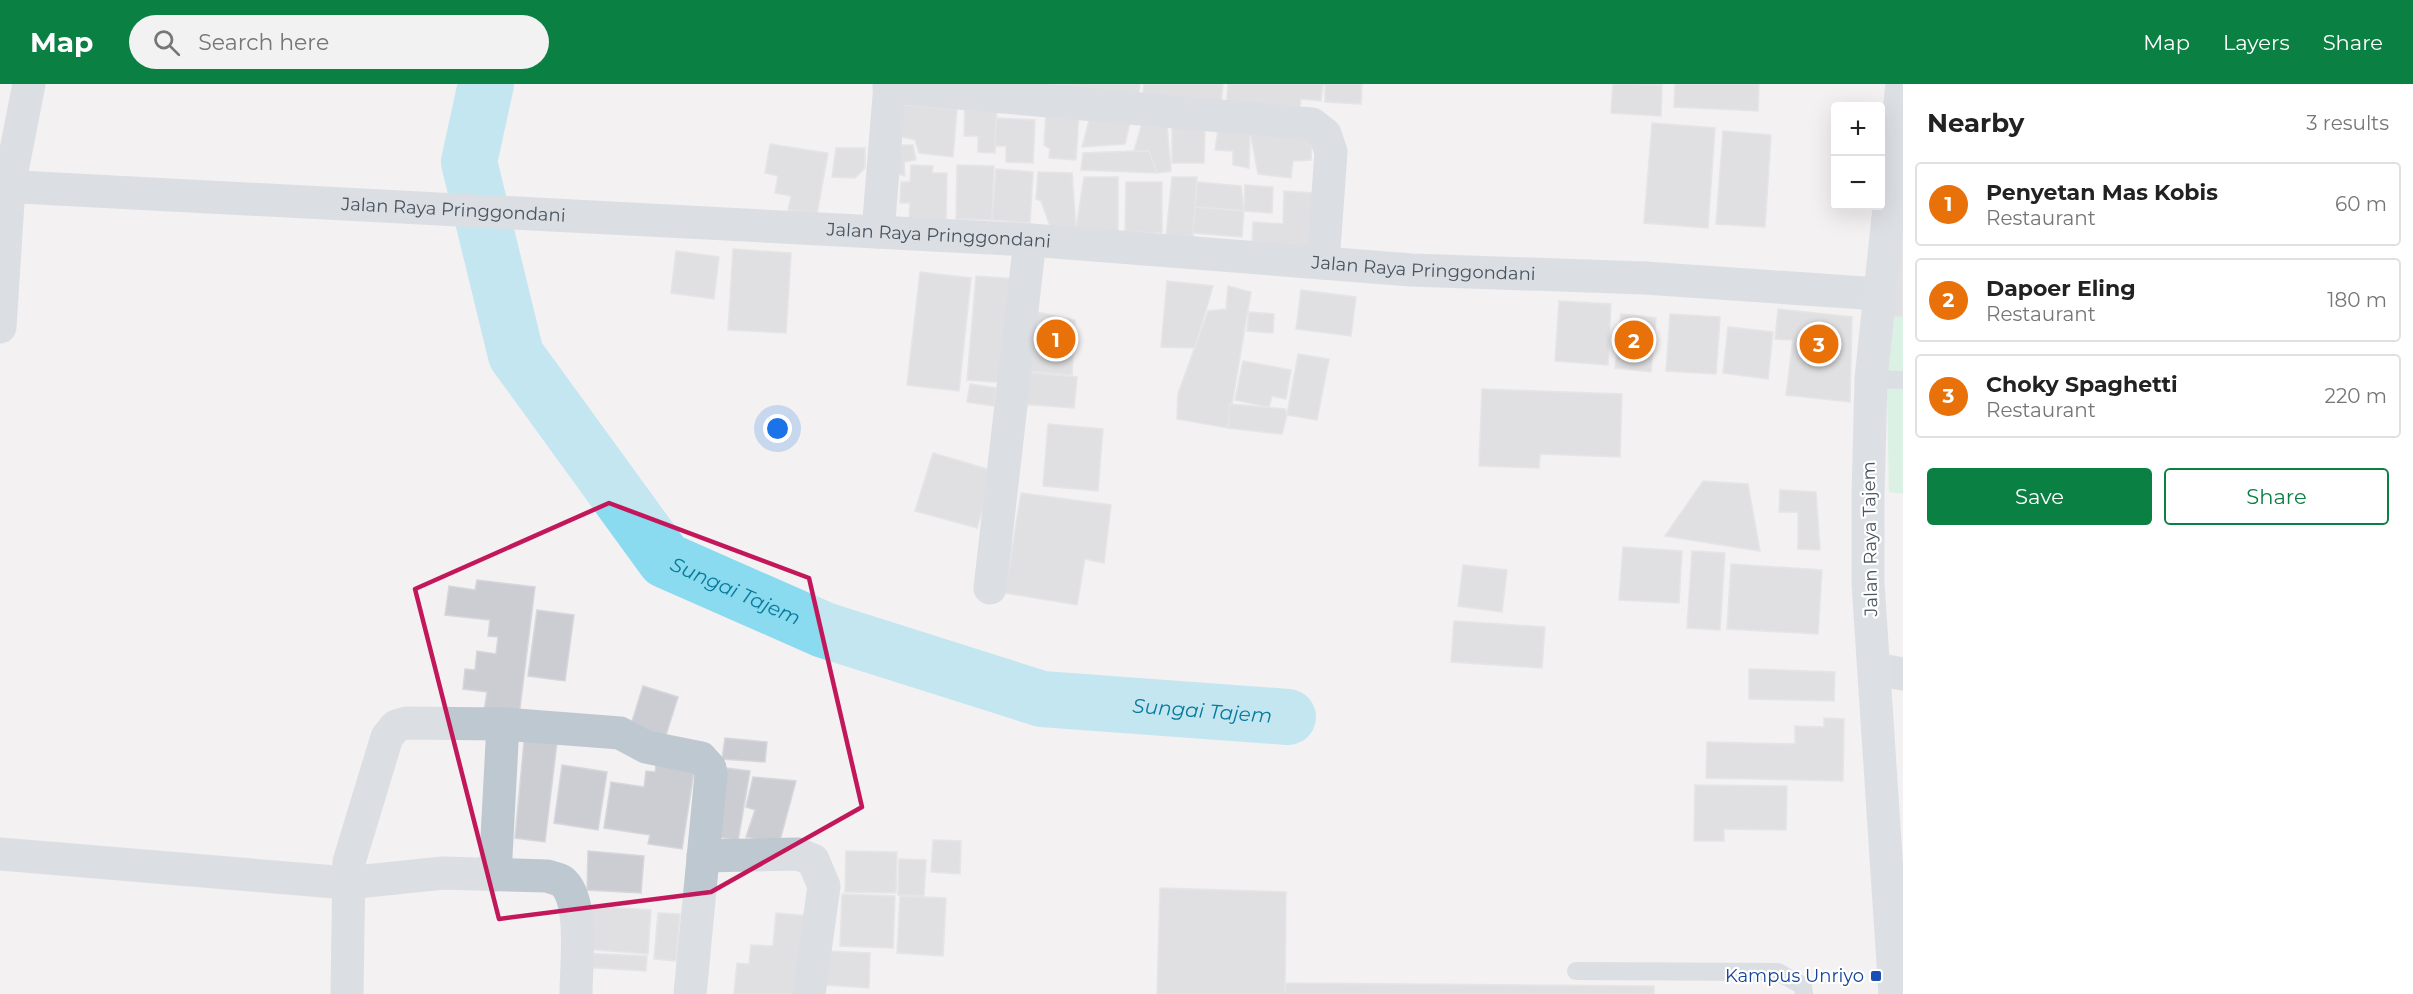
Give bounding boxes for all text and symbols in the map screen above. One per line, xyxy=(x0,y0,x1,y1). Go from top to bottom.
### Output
search box xyxy=(129,15,549,69)
text: Map xyxy=(30,25,93,59)
icon: search xyxy=(150,26,183,59)
text: Search here xyxy=(198,29,329,56)
text: Map xyxy=(2143,30,2190,55)
text: Layers xyxy=(2223,30,2290,55)
text: Share xyxy=(2323,30,2383,55)
map controls xyxy=(1831,102,1885,210)
button: + xyxy=(1831,102,1885,156)
text: Nearby xyxy=(1927,107,2024,139)
text: 3 results xyxy=(2306,111,2389,135)
button: − xyxy=(1831,156,1885,210)
text: Penyetan Mas Kobis xyxy=(1986,179,2218,206)
text: 1 xyxy=(1945,192,1952,216)
text: 60 m xyxy=(2335,192,2387,216)
street label: Jalan Raya Pringgondani xyxy=(340,193,566,227)
text: Restaurant xyxy=(1986,206,2096,230)
street label: Jalan Raya Pringgondani xyxy=(825,218,1052,253)
street label: Jalan Raya Pringgondani xyxy=(1310,251,1536,285)
text: Dapoer Eling xyxy=(1986,275,2136,302)
text: 2 xyxy=(1943,288,1954,312)
text: 180 m xyxy=(2327,288,2387,312)
text: Restaurant xyxy=(1986,302,2096,326)
pin: 1 xyxy=(1036,316,1076,362)
pin: 2 xyxy=(1614,318,1654,362)
pin: 3 xyxy=(1800,322,1838,366)
text: Choky Spaghetti xyxy=(1986,371,2178,398)
text: 3 xyxy=(1943,384,1954,408)
text: 220 m xyxy=(2325,384,2387,408)
text: Restaurant xyxy=(1986,398,2096,422)
your location xyxy=(763,414,792,443)
street label: Jalan Raya Tajem xyxy=(1858,461,1882,618)
button: Save xyxy=(1927,468,2152,525)
button: Share xyxy=(2164,468,2389,525)
water label: Sungai Tajem xyxy=(667,552,804,630)
water label: Sungai Tajem xyxy=(1132,694,1273,728)
place label: Kampus Unriyo xyxy=(1725,965,1864,987)
marker: Kampus Unriyo xyxy=(1869,969,1883,983)

